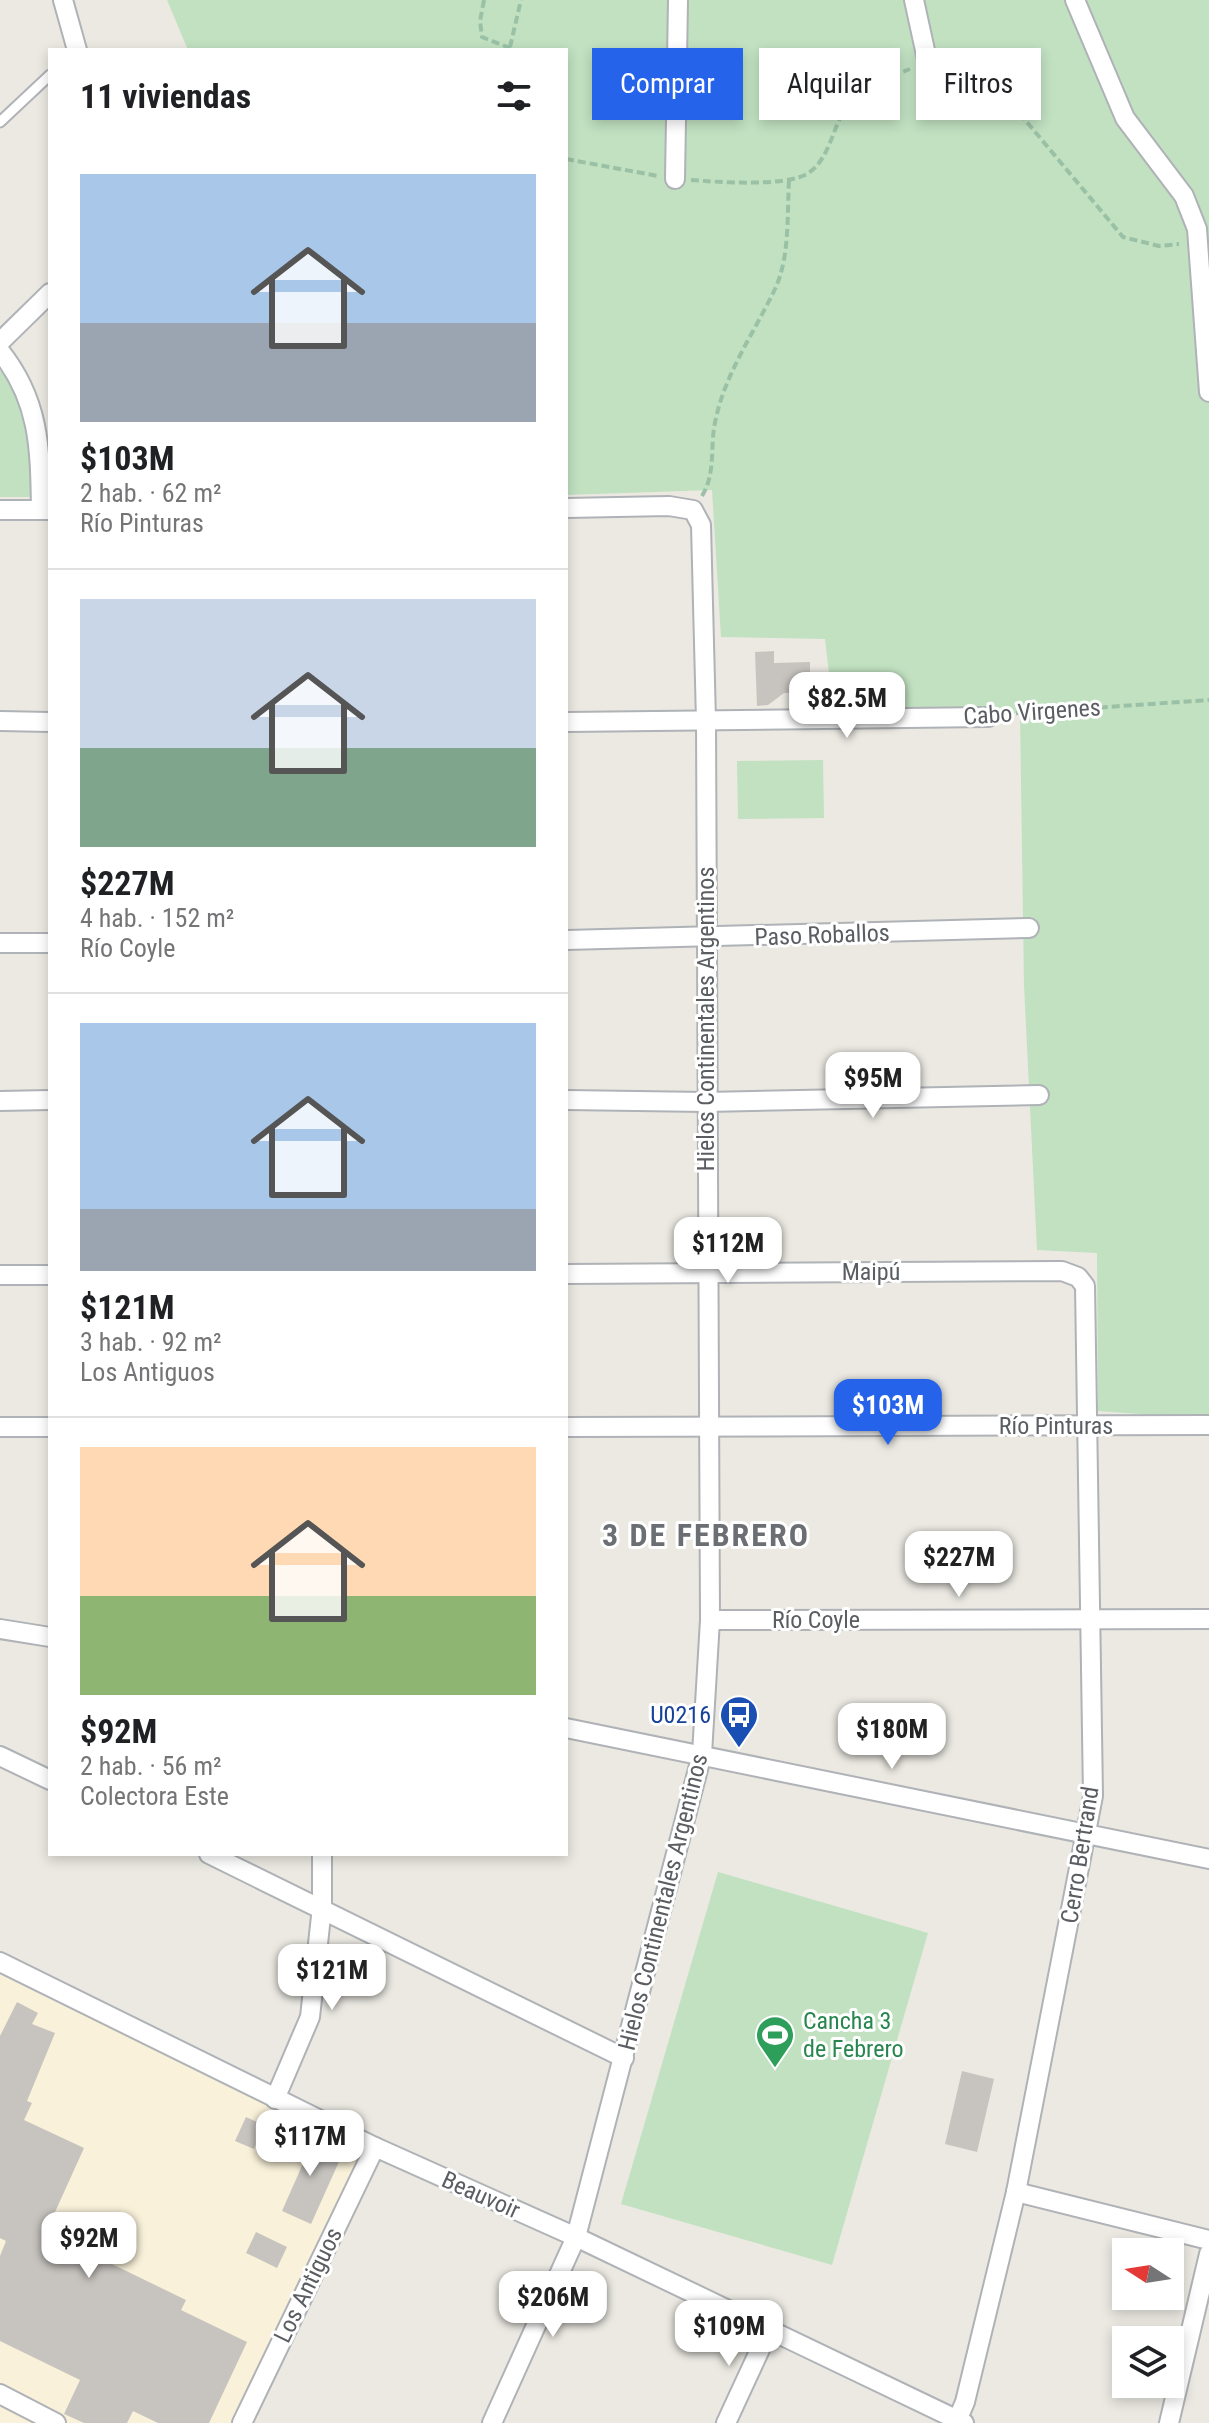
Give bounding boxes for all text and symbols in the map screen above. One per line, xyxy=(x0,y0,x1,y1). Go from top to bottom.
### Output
chip: Comprar xyxy=(592,48,743,120)
chip: Alquilar xyxy=(759,48,900,120)
chip: Filtros xyxy=(916,48,1041,120)
icon: filters xyxy=(492,74,536,118)
text: 11 viviendas xyxy=(80,76,251,116)
icon: home xyxy=(236,226,380,370)
text: $103M xyxy=(80,438,175,478)
text: 2 hab. · 62 m² xyxy=(80,478,222,508)
text: Río Pinturas xyxy=(80,508,204,538)
icon: home xyxy=(236,651,380,795)
pin: $82.5M xyxy=(782,672,912,740)
text: $82.5M xyxy=(807,683,887,713)
street label: Cabo Virgenes xyxy=(962,693,1102,731)
text: $227M xyxy=(80,863,175,903)
street label: Hielos Continentales Argentinos xyxy=(692,867,720,1171)
text: 4 hab. · 152 m² xyxy=(80,903,234,933)
street label: Paso Roballos xyxy=(754,919,890,951)
text: Río Coyle xyxy=(80,933,176,963)
pin: $95M xyxy=(826,1052,920,1120)
text: $95M xyxy=(843,1063,903,1093)
icon: home xyxy=(236,1075,380,1219)
pin: $112M xyxy=(672,1217,784,1285)
text: $112M xyxy=(692,1228,764,1258)
street label: Maipú xyxy=(842,1258,900,1286)
text: $121M xyxy=(80,1287,175,1327)
text: 3 hab. · 92 m² xyxy=(80,1327,222,1357)
text: Los Antiguos xyxy=(80,1357,215,1387)
pin: $103M xyxy=(832,1379,944,1447)
text: $103M xyxy=(852,1390,924,1420)
street label: Río Pinturas xyxy=(999,1412,1113,1440)
icon: home xyxy=(236,1499,380,1643)
district label: 3 DE FEBRERO xyxy=(602,1516,810,1554)
pin: $227M xyxy=(903,1531,1015,1599)
text: $227M xyxy=(923,1542,995,1572)
street label: Río Coyle xyxy=(772,1606,860,1634)
bus stop icon: U0216 xyxy=(718,1694,760,1749)
place label: U0216 xyxy=(650,1701,711,1729)
pin: $180M xyxy=(836,1703,948,1771)
text: $92M xyxy=(80,1711,157,1751)
text: $180M xyxy=(856,1714,928,1744)
text: 2 hab. · 56 m² xyxy=(80,1751,222,1781)
street label: Hielos Continentales Argentinos xyxy=(613,1751,713,2053)
text: Colectora Este xyxy=(80,1781,229,1811)
street label: Cerro Bertrand xyxy=(1055,1785,1105,1925)
pin: $121M xyxy=(276,1944,388,2012)
text: $121M xyxy=(296,1955,368,1985)
place label: Cancha 3 de Febrero xyxy=(803,2007,904,2063)
sports icon: Cancha 3 de Febrero xyxy=(754,2014,796,2069)
pin: $117M xyxy=(254,2110,366,2178)
text: $117M xyxy=(274,2121,346,2151)
street label: Beauvoir xyxy=(438,2165,524,2225)
pin: $92M xyxy=(42,2212,136,2280)
text: $92M xyxy=(59,2223,119,2253)
street label: Los Antiguos xyxy=(268,2223,348,2347)
north arrow xyxy=(1112,2238,1184,2310)
map controls xyxy=(1112,2238,1184,2398)
pin: $206M xyxy=(497,2271,609,2339)
text: $206M xyxy=(517,2282,589,2312)
pin: $109M xyxy=(673,2300,785,2368)
text: $109M xyxy=(693,2311,765,2341)
button: layers xyxy=(1112,2326,1184,2398)

